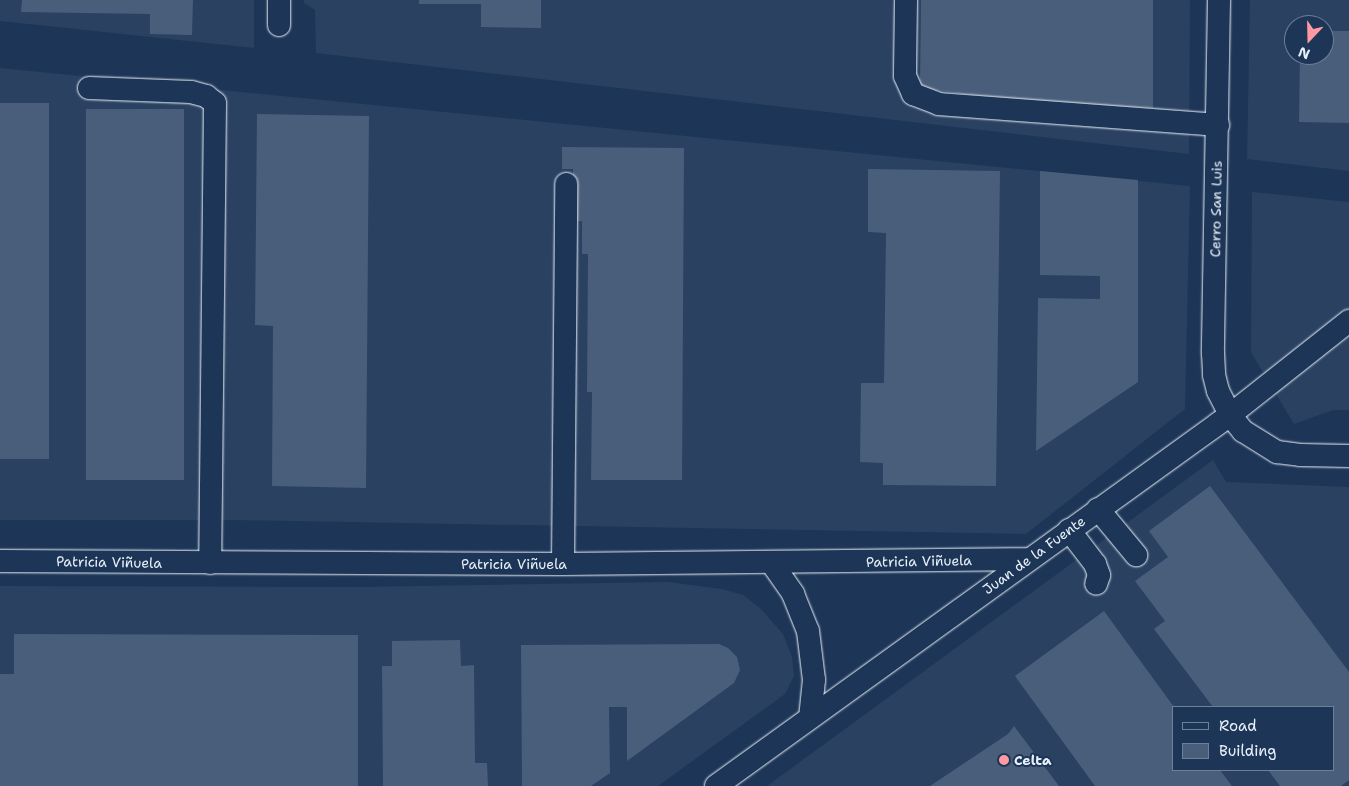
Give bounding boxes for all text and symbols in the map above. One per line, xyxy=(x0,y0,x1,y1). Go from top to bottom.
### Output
north arrow xyxy=(1284,15,1334,65)
text: N xyxy=(1296,43,1312,63)
street label: Cerro San Luis xyxy=(1207,161,1225,257)
street label: Juan de la Fuente xyxy=(980,512,1088,598)
street label: Patricia Viñuela xyxy=(866,552,972,570)
street label: Patricia Viñuela xyxy=(56,553,162,571)
street label: Patricia Viñuela xyxy=(461,556,567,572)
legend xyxy=(1172,706,1334,771)
text: Road xyxy=(1219,716,1257,736)
text: Building xyxy=(1219,741,1276,761)
place label: Celta xyxy=(1014,752,1052,768)
marker: Celta xyxy=(998,754,1010,766)

